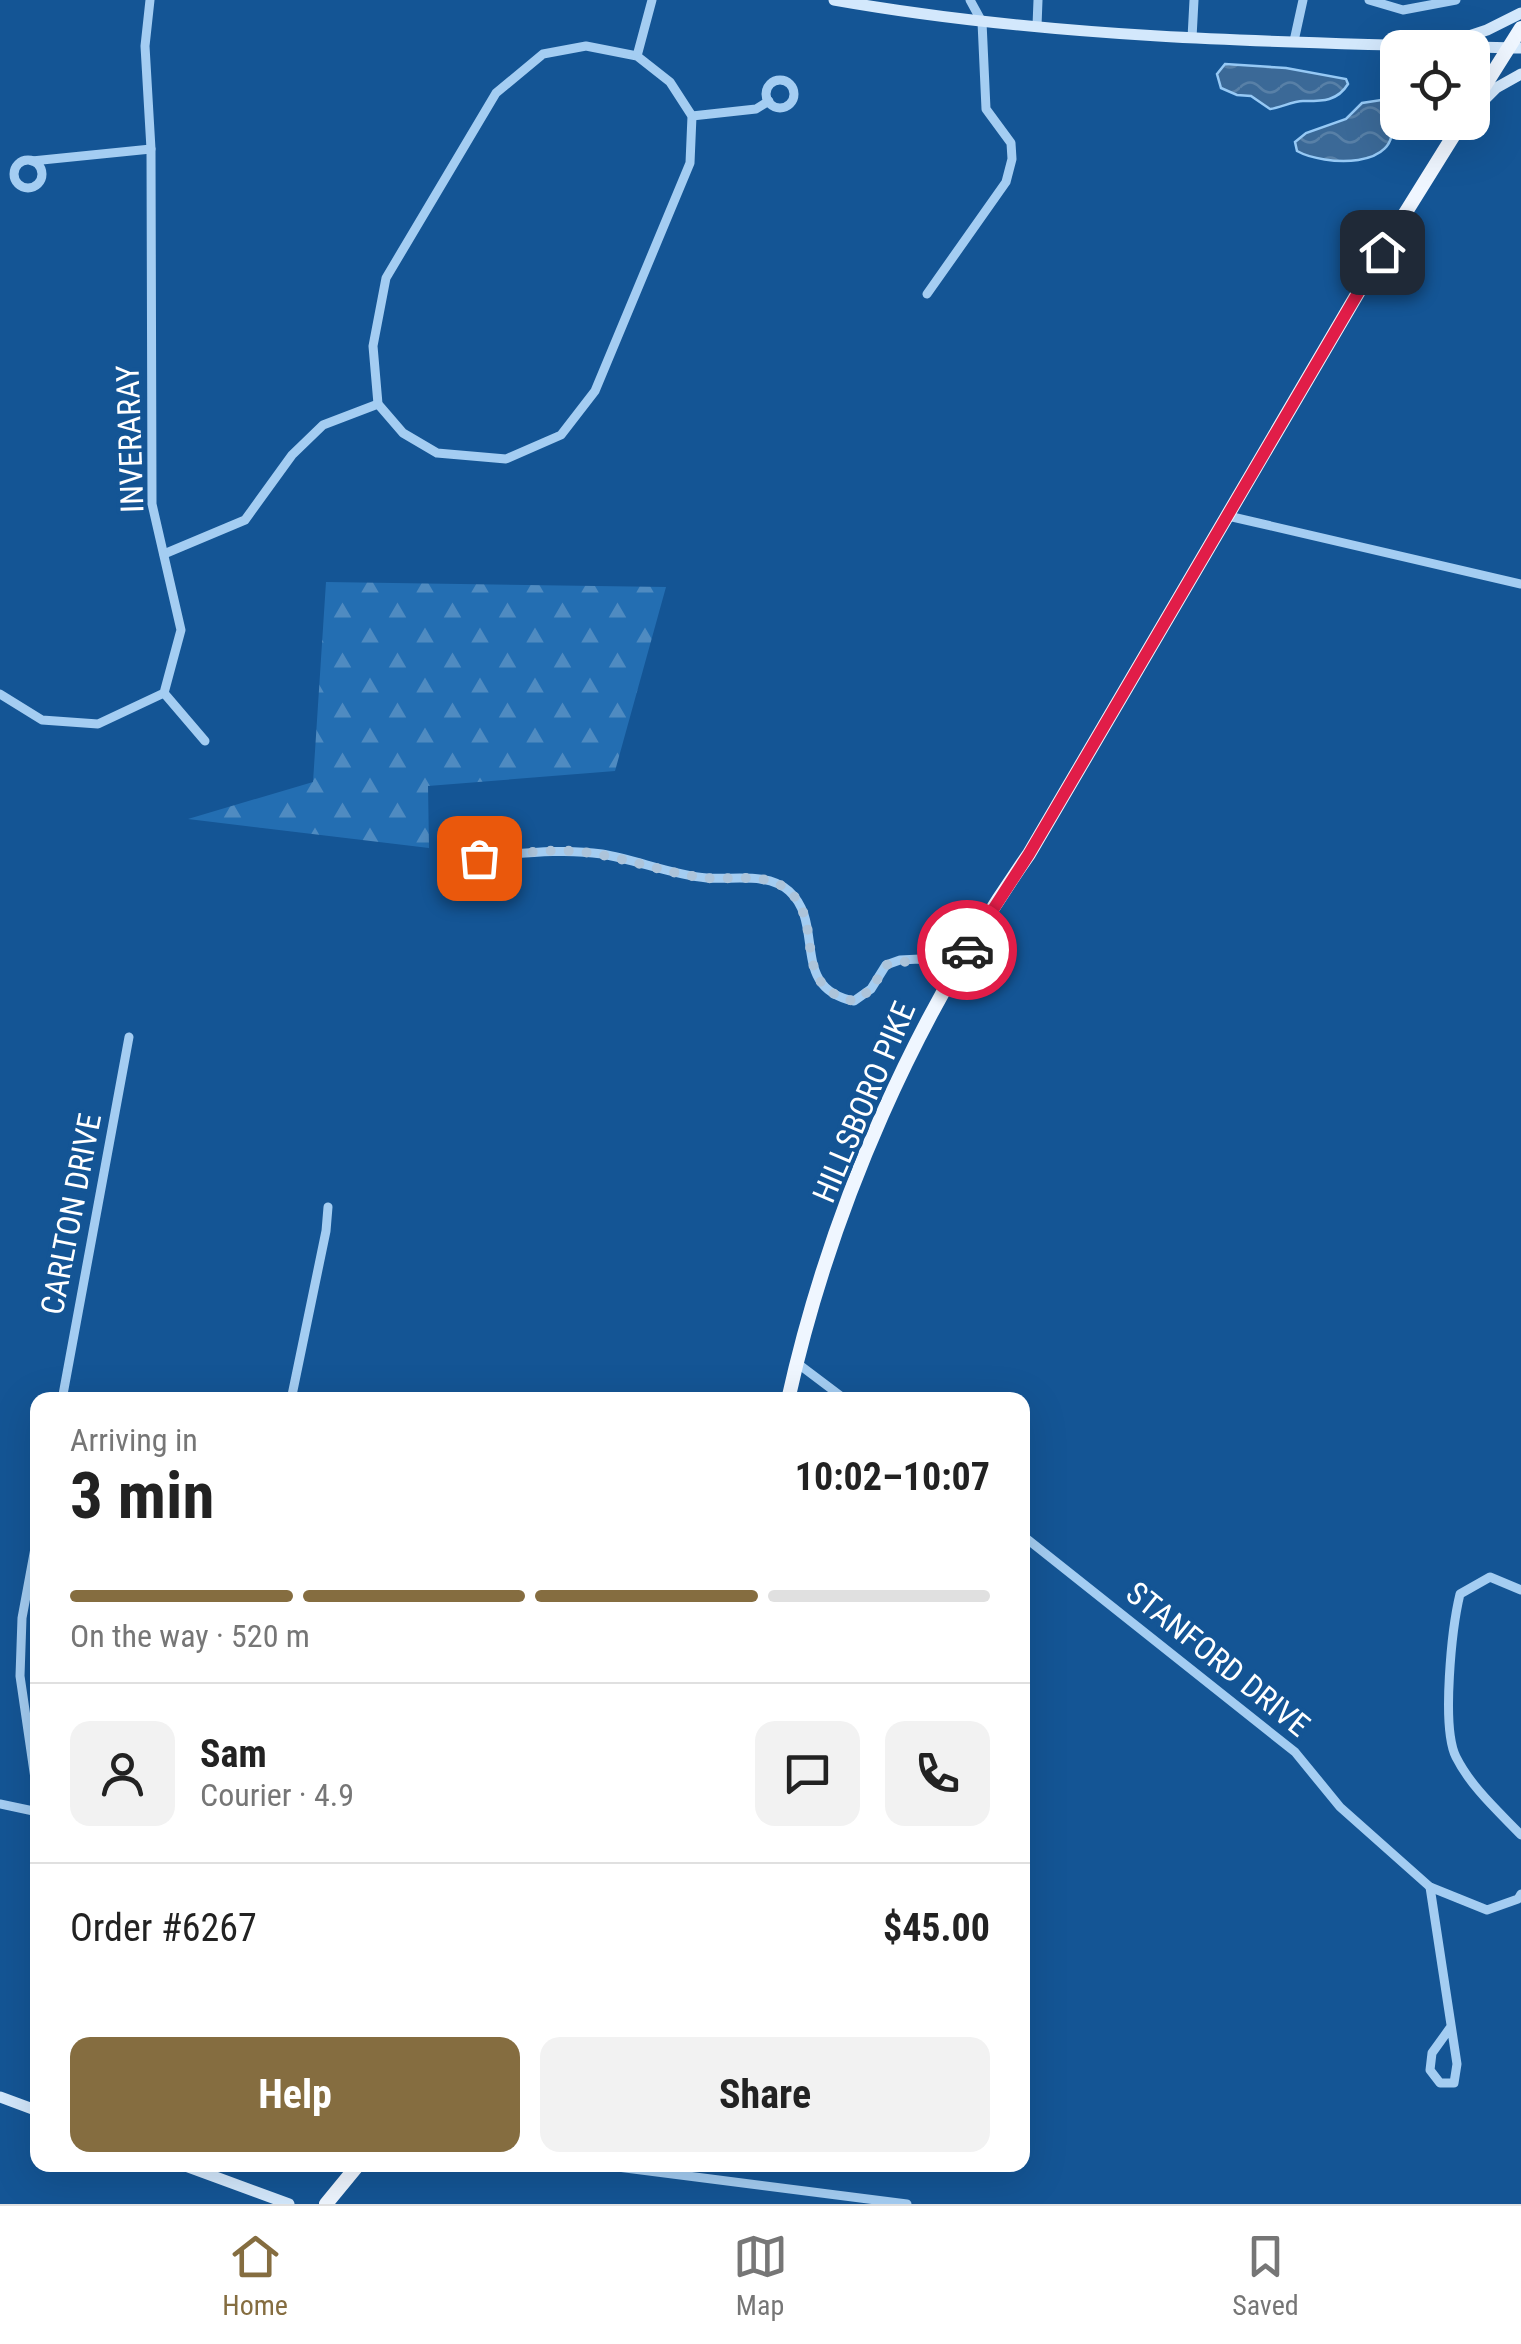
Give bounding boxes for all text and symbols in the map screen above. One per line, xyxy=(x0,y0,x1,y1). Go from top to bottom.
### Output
map controls xyxy=(1380,30,1490,140)
button: locate xyxy=(1380,30,1490,140)
pin xyxy=(1340,210,1425,295)
icon: home xyxy=(1355,225,1410,280)
street label: INVERARAY xyxy=(108,364,152,514)
pin xyxy=(437,816,522,901)
icon: bag xyxy=(452,831,507,886)
courier xyxy=(917,900,1017,1000)
icon: car xyxy=(940,923,995,978)
street label: HILLSBORO PIKE xyxy=(805,996,923,1208)
street label: CARLTON DRIVE xyxy=(33,1110,109,1318)
text: Arriving in xyxy=(70,1421,198,1459)
text: 10:02–10:07 xyxy=(795,1455,990,1499)
text: 3 min xyxy=(70,1458,214,1534)
street label: STANFORD DRIVE xyxy=(1119,1574,1317,1744)
text: On the way · 520 m xyxy=(70,1617,310,1655)
button: person xyxy=(70,1721,175,1826)
button: chat xyxy=(755,1721,860,1826)
button: phone xyxy=(885,1721,990,1826)
text: Sam xyxy=(200,1732,267,1776)
text: Courier · 4.9 xyxy=(200,1776,354,1814)
text: Order #6267 xyxy=(70,1906,257,1950)
text: $45.00 xyxy=(883,1906,990,1950)
button: Help xyxy=(70,2037,520,2152)
button: Share xyxy=(540,2037,990,2152)
tab: Home xyxy=(222,2229,288,2322)
tab: Map xyxy=(733,2229,788,2322)
tab: Saved xyxy=(1232,2229,1299,2322)

